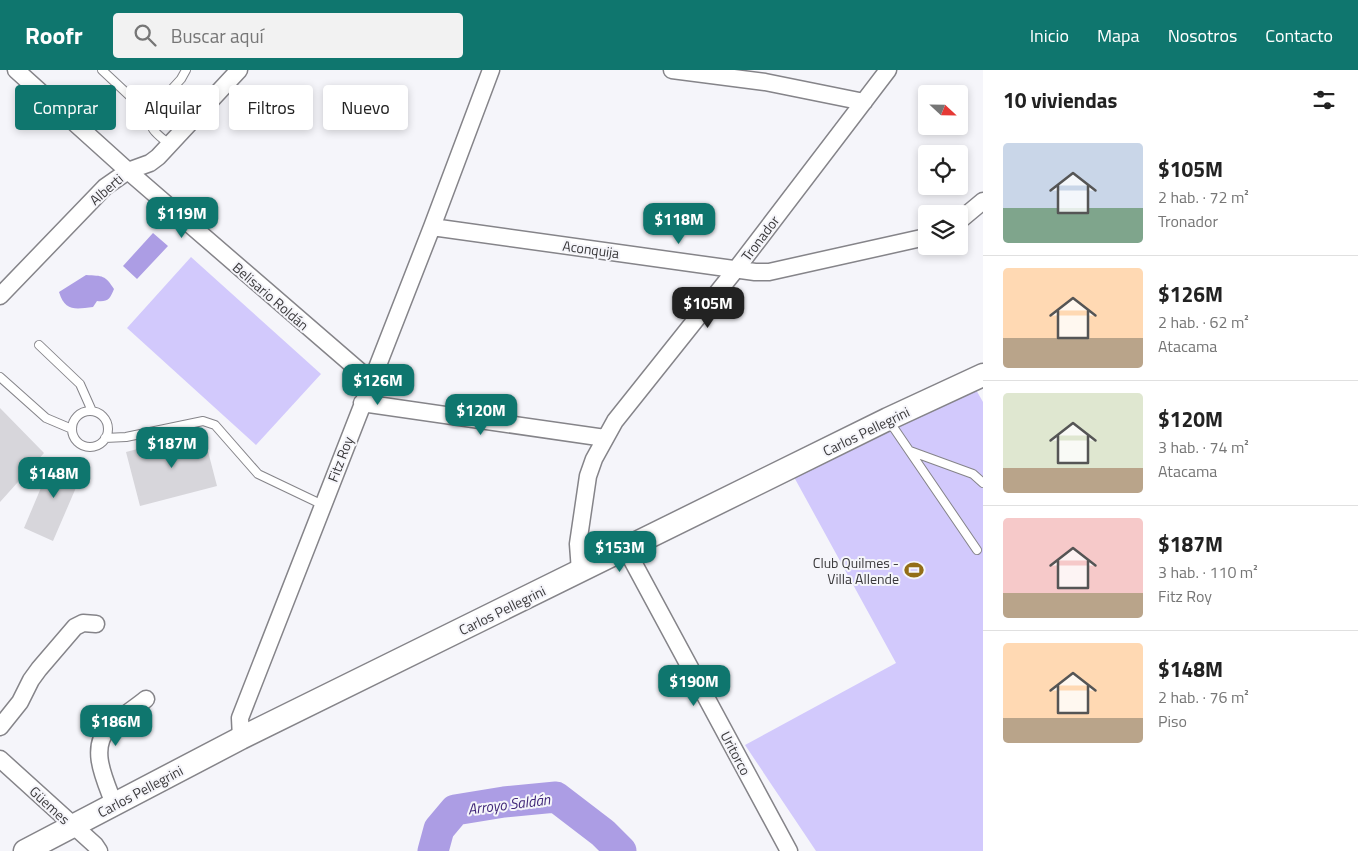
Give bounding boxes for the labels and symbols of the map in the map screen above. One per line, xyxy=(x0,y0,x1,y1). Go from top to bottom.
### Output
north arrow xyxy=(918,85,968,135)
street label: Alberti xyxy=(84,168,128,210)
pin: $119M xyxy=(147,196,217,239)
pin: $118M xyxy=(644,202,714,245)
street label: Tronador xyxy=(736,211,784,265)
street label: Aconquija xyxy=(561,235,621,263)
street label: Belisario Roldán xyxy=(228,257,314,335)
pin: $105M xyxy=(673,286,743,329)
pin: $126M xyxy=(343,364,413,406)
pin: $120M xyxy=(446,394,516,436)
street label: Carlos Pellegrini xyxy=(819,401,913,461)
pin: $187M xyxy=(137,426,207,469)
street label: Fitz Roy xyxy=(322,433,358,485)
pin: $148M xyxy=(19,456,89,499)
pin: $153M xyxy=(585,530,655,573)
place label: Club Quilmes - Villa Allende xyxy=(813,552,899,589)
sports icon: Club Quilmes - Villa Allende xyxy=(903,559,925,581)
street label: Carlos Pellegrini xyxy=(455,580,549,640)
pin: $190M xyxy=(659,664,729,707)
pin: $186M xyxy=(81,704,151,747)
street label: Uritorco xyxy=(716,727,756,779)
street label: Carlos Pellegrini xyxy=(93,760,187,822)
street label: Güemes xyxy=(25,781,75,829)
water label: Arroyo Saldán xyxy=(466,787,552,820)

